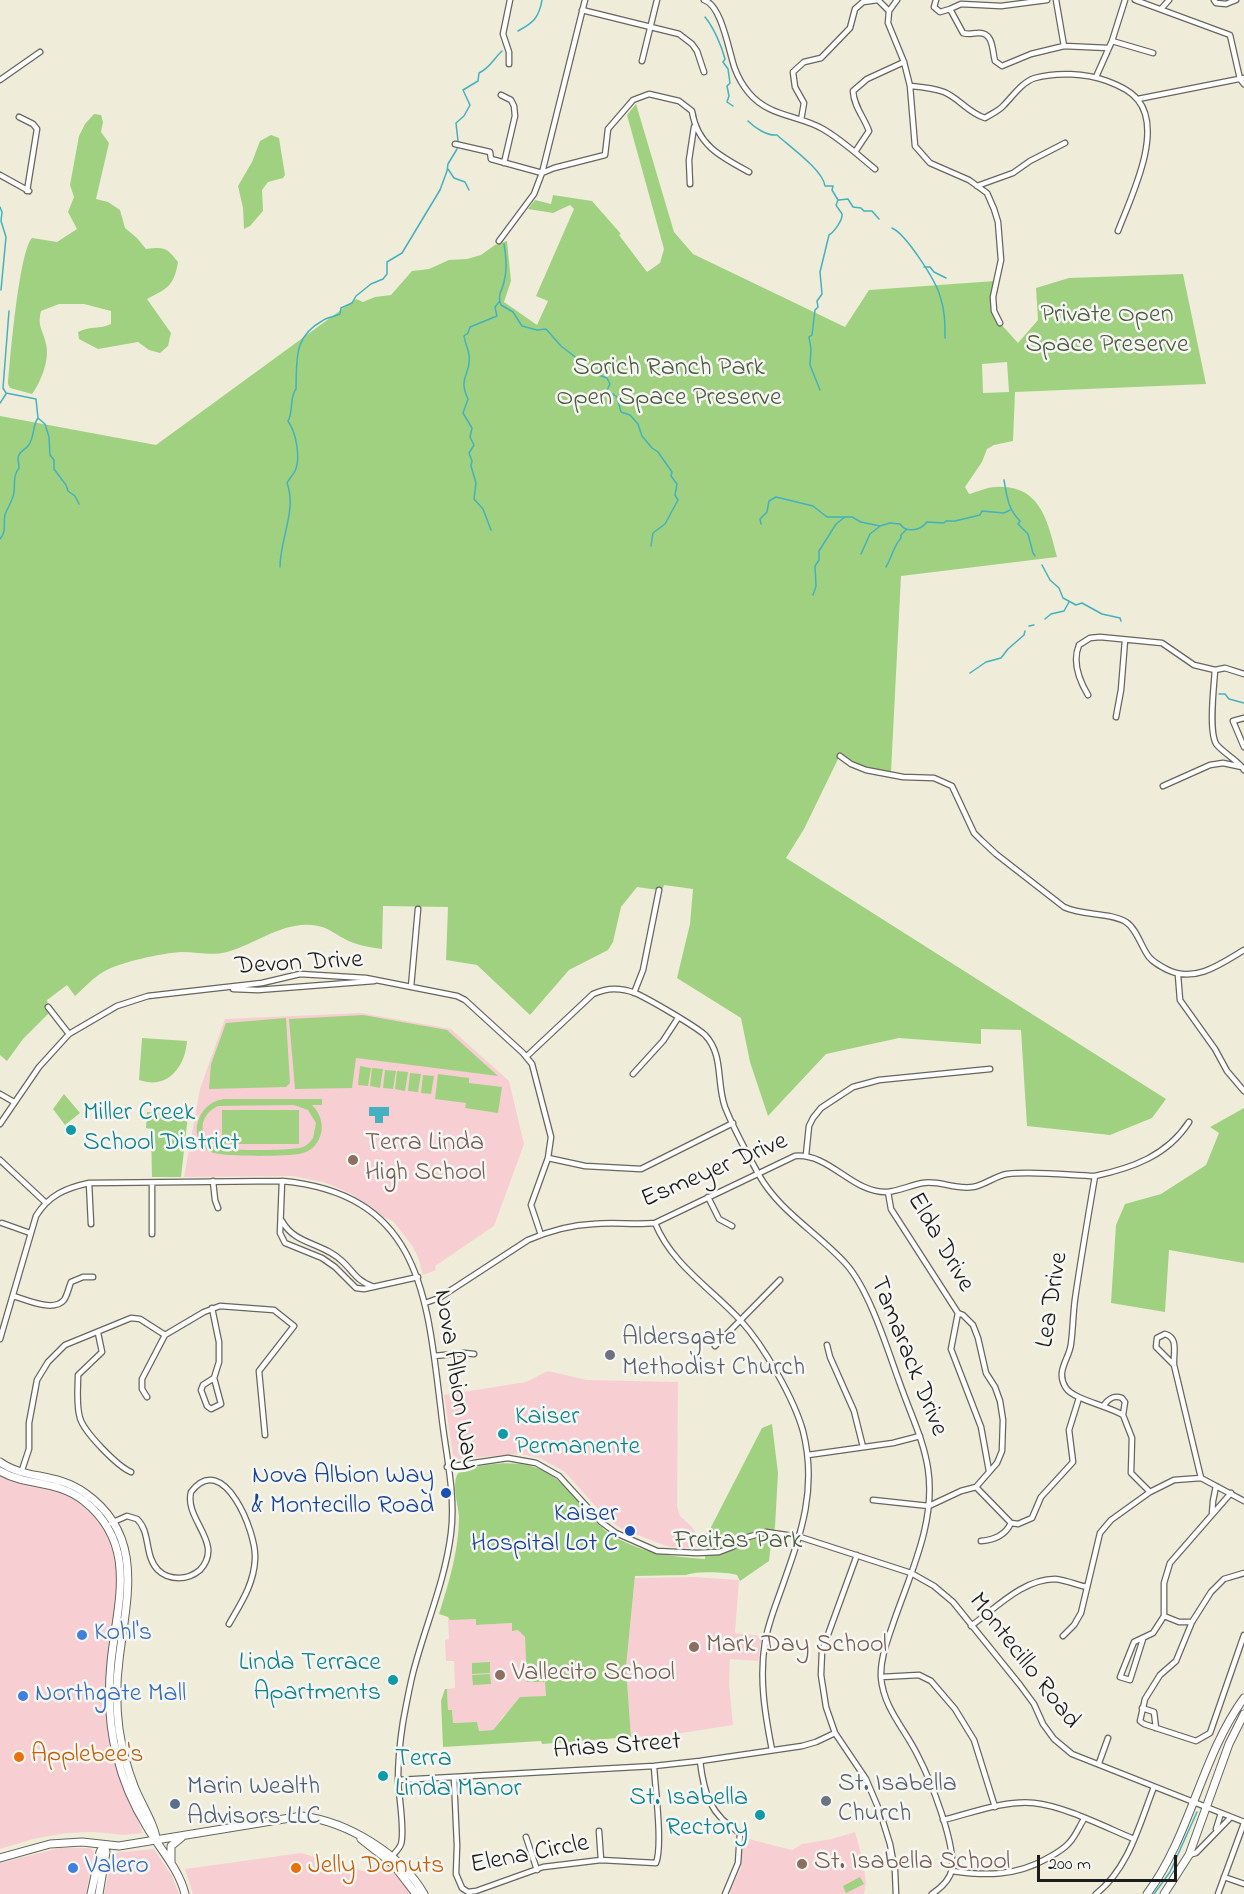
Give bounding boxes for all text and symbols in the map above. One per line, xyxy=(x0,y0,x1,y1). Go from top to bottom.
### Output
park label: Private Open Space Preserve xyxy=(1025,301,1189,362)
park label: Sorich Ranch Park Open Space Preserve xyxy=(556,354,782,416)
street label: Devon Drive xyxy=(234,946,364,984)
place label: Miller Creek School District xyxy=(83,1099,239,1160)
marker: Miller Creek School District xyxy=(64,1123,78,1137)
street label: Esmeyer Drive xyxy=(637,1127,793,1217)
place label: Terra Linda High School xyxy=(365,1129,486,1190)
marker: Terra Linda High School xyxy=(346,1153,360,1167)
street label: Elda Drive xyxy=(898,1188,980,1298)
street label: Lea Drive xyxy=(1031,1250,1077,1350)
street label: Tamarack Drive xyxy=(861,1273,953,1441)
street label: Nova Albion Way xyxy=(424,1288,484,1472)
place label: Aldersgate Methodist Church xyxy=(622,1324,805,1386)
marker: Aldersgate Methodist Church xyxy=(603,1348,617,1362)
place label: Kaiser Permanente xyxy=(515,1403,640,1464)
marker: Kaiser Permanente xyxy=(496,1427,510,1441)
place label: Nova Albion Way & Montecillo Road xyxy=(252,1462,434,1524)
marker: Nova Albion Way & Montecillo Road xyxy=(439,1486,453,1500)
place label: Kaiser Hospital Lot C xyxy=(471,1500,618,1562)
marker: Kaiser Hospital Lot C xyxy=(623,1524,637,1538)
park label: Freitas Park xyxy=(674,1527,802,1559)
street label: Montecillo Road xyxy=(960,1588,1086,1736)
place label: Kohl's xyxy=(94,1619,152,1651)
marker: Kohl's xyxy=(75,1628,89,1642)
place label: Mark Day School xyxy=(706,1631,887,1663)
marker: Mark Day School xyxy=(687,1640,701,1654)
place label: Linda Terrace Apartments xyxy=(239,1649,381,1710)
place label: Vallecito School xyxy=(512,1659,675,1691)
marker: Vallecito School xyxy=(493,1668,507,1682)
marker: Linda Terrace Apartments xyxy=(386,1673,400,1687)
place label: Northgate Mall xyxy=(35,1680,186,1712)
marker: Northgate Mall xyxy=(16,1689,30,1703)
street label: Arias Street xyxy=(552,1728,682,1768)
place label: Applebee's xyxy=(31,1741,144,1773)
place label: Terra Linda Manor xyxy=(395,1745,521,1806)
marker: Applebee's xyxy=(12,1750,26,1764)
marker: Terra Linda Manor xyxy=(376,1769,390,1783)
place label: St. Isabella Church xyxy=(838,1770,957,1832)
place label: Marin Wealth Advisors LLC xyxy=(187,1773,320,1834)
place label: St. Isabella Rectory xyxy=(629,1784,748,1846)
marker: St. Isabella Church xyxy=(819,1794,833,1808)
marker: Marin Wealth Advisors LLC xyxy=(168,1797,182,1811)
marker: St. Isabella Rectory xyxy=(753,1808,767,1822)
street label: Elena Circle xyxy=(468,1829,592,1883)
scale bar xyxy=(1040,1843,1180,1881)
place label: St. Isabella School xyxy=(814,1848,1010,1880)
place label: Valero xyxy=(85,1852,149,1884)
place label: Jelly Donuts xyxy=(308,1852,444,1884)
text: 200 m xyxy=(1048,1852,1091,1878)
marker: St. Isabella School xyxy=(795,1857,809,1871)
marker: Valero xyxy=(66,1861,80,1875)
marker: Jelly Donuts xyxy=(289,1861,303,1875)

